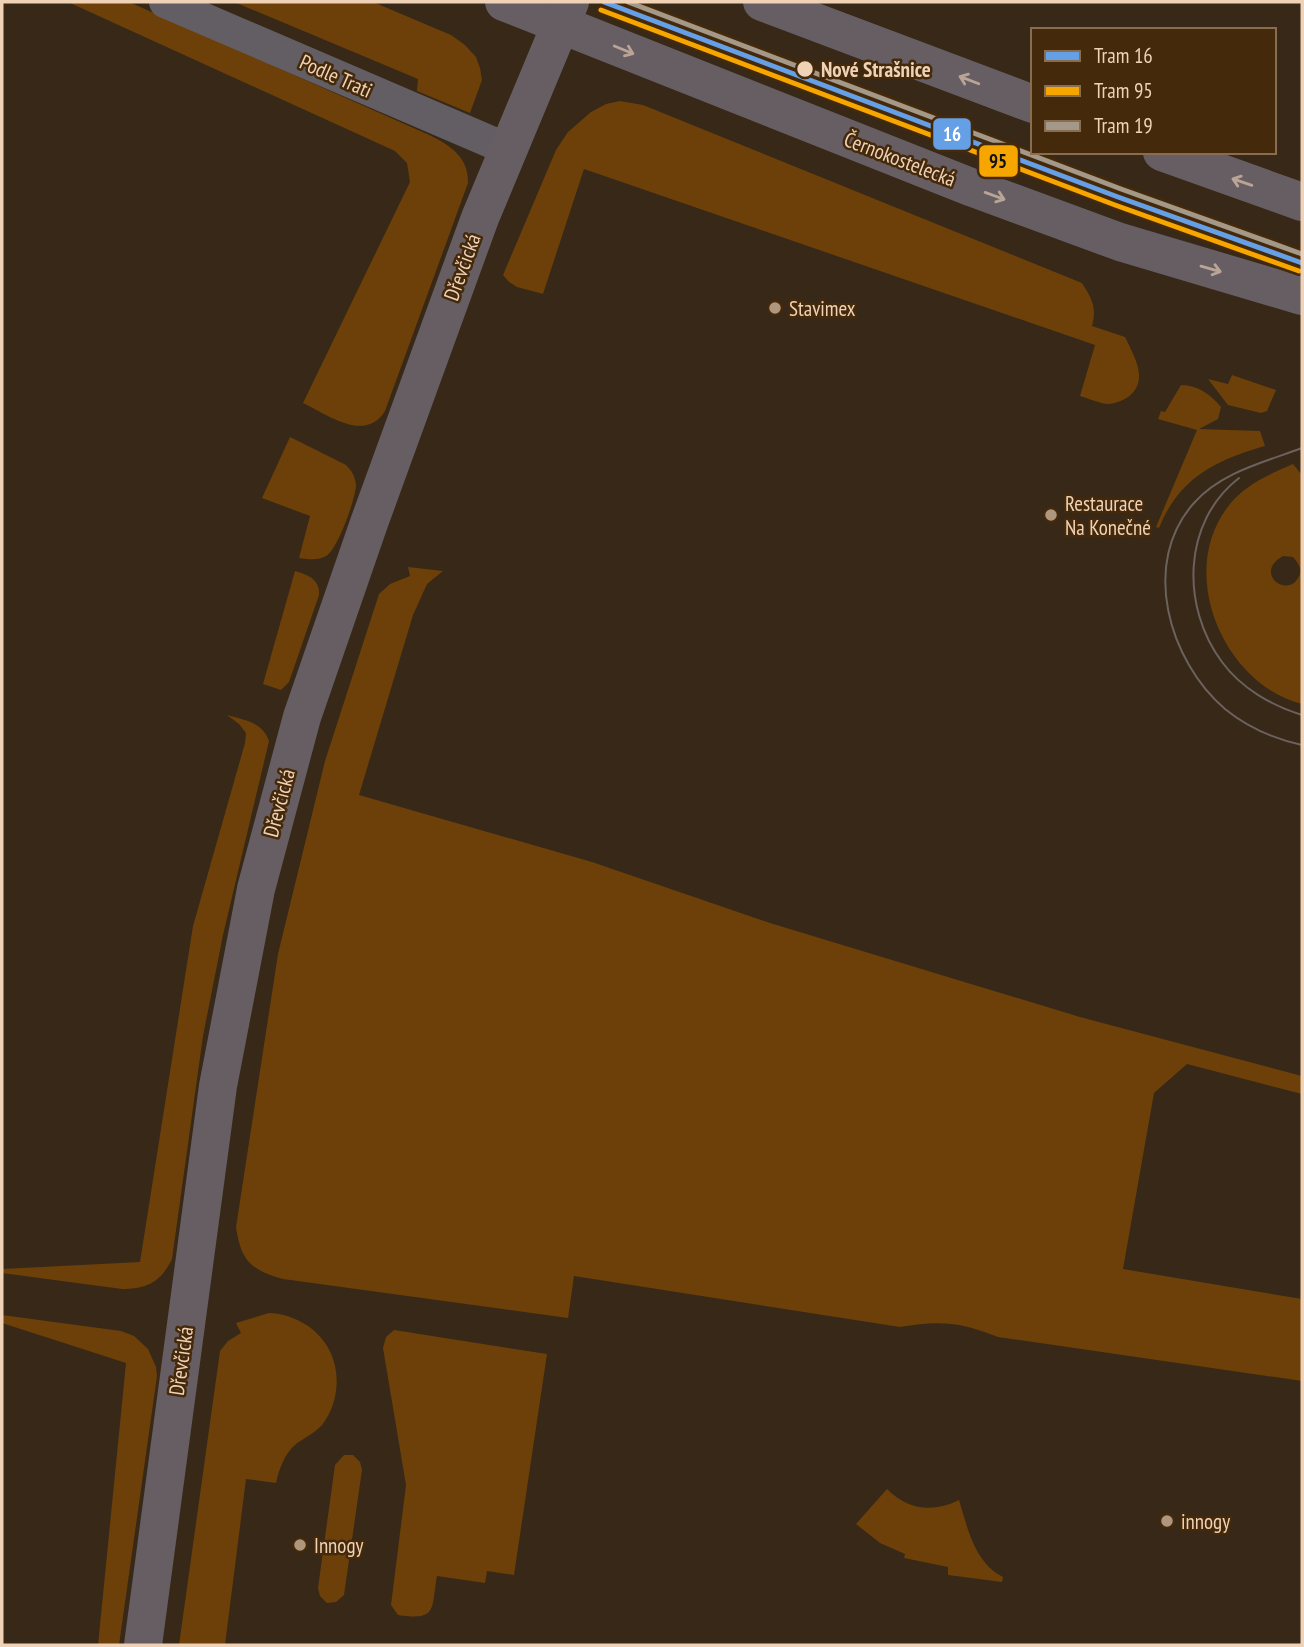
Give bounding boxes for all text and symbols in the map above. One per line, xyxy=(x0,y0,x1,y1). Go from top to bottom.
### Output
legend xyxy=(1031,28,1276,154)
text: Tram 16 xyxy=(1094,42,1153,69)
one-way arrow xyxy=(613,44,634,57)
street label: Podle Trati xyxy=(296,48,376,104)
place label: Nové Strašnice xyxy=(821,56,931,83)
marker: Nové Strašnice xyxy=(795,59,815,79)
one-way arrow xyxy=(958,72,980,85)
text: Tram 95 xyxy=(1094,77,1153,104)
text: Tram 19 xyxy=(1094,112,1153,139)
line badge: 16 xyxy=(932,117,972,151)
text: 16 xyxy=(943,122,961,146)
street label: Černokostelecká xyxy=(840,125,960,193)
line badge: 95 xyxy=(978,144,1019,178)
text: 95 xyxy=(989,149,1007,173)
one-way arrow xyxy=(1232,175,1254,187)
one-way arrow xyxy=(984,191,1006,203)
street label: Dřevčická xyxy=(437,230,487,304)
one-way arrow xyxy=(1199,263,1221,276)
place label: Stavimex xyxy=(789,295,856,322)
marker: Stavimex xyxy=(767,300,783,316)
place label: Restaurace Na Konečné xyxy=(1065,490,1151,541)
marker: Restaurace Na Konečné xyxy=(1043,507,1059,523)
street label: Dřevčická xyxy=(257,766,301,840)
street label: Dřevčická xyxy=(163,1325,199,1397)
place label: innogy xyxy=(1181,1508,1230,1535)
marker: innogy xyxy=(1159,1513,1175,1529)
place label: Innogy xyxy=(314,1532,363,1559)
marker: Innogy xyxy=(292,1537,308,1553)

